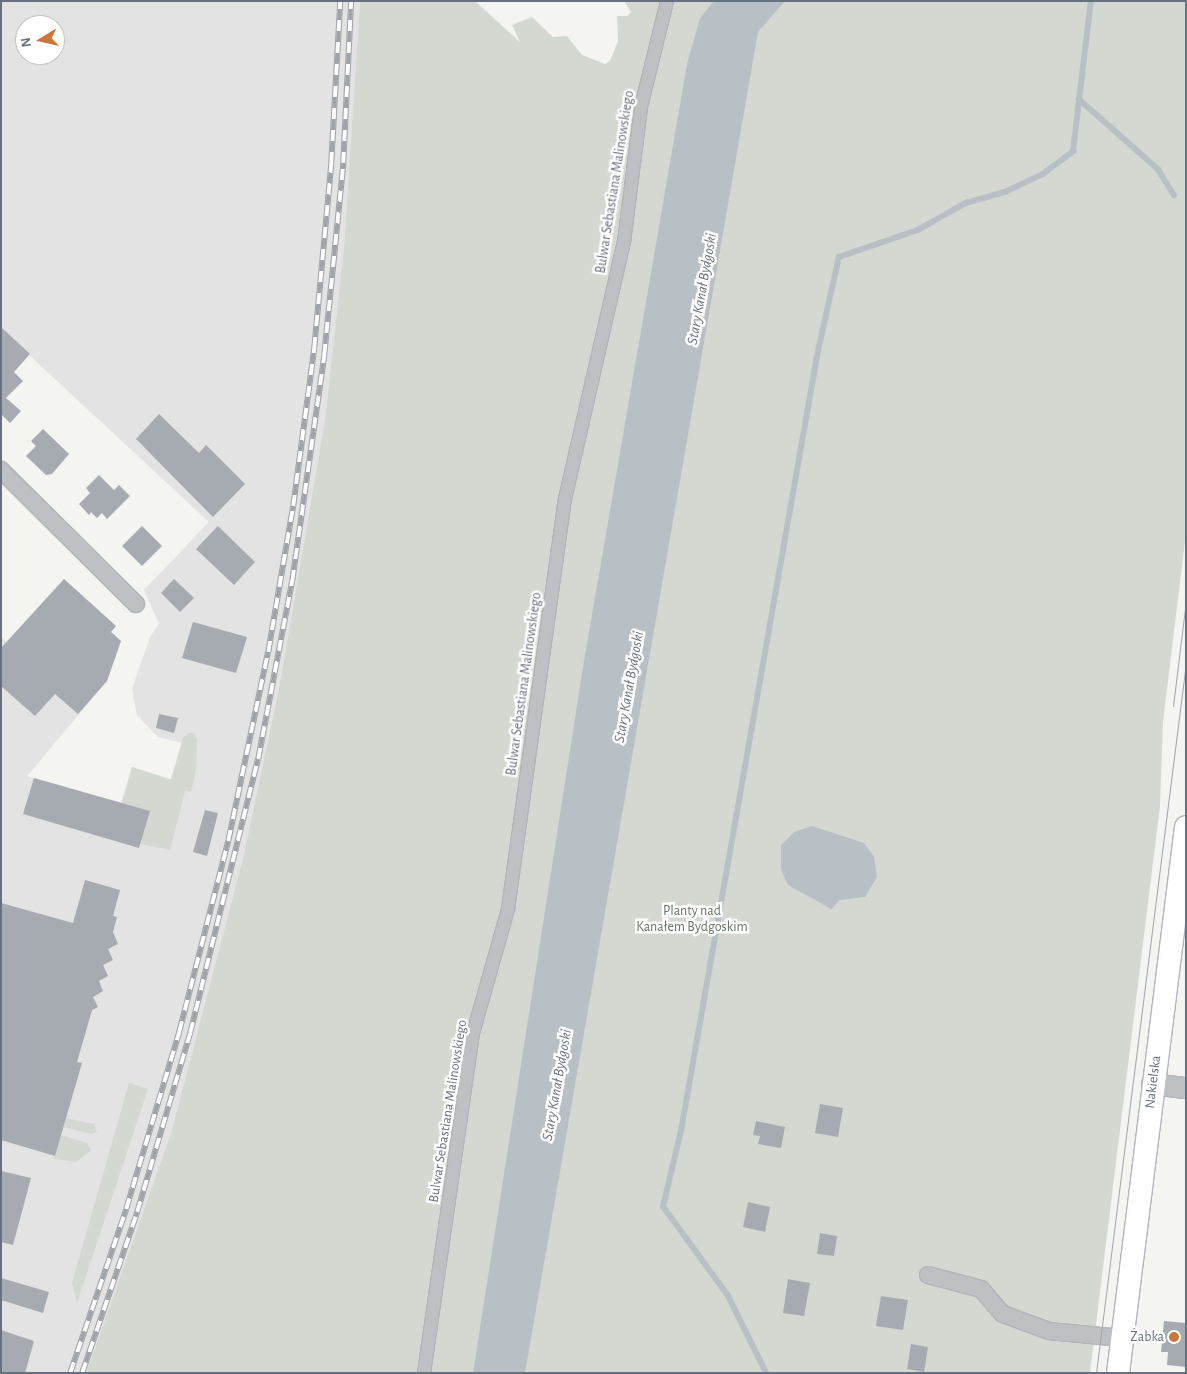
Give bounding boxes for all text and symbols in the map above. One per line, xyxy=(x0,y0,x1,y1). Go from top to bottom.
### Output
north arrow xyxy=(15,15,65,65)
text: N xyxy=(18,36,34,48)
street label: Bulwar Sebastiana Malinowskiego xyxy=(592,89,638,275)
water label: Stary Kanał Bydgoski xyxy=(683,232,721,346)
street label: Bulwar Sebastiana Malinowskiego xyxy=(503,591,545,777)
water label: Stary Kanał Bydgoski xyxy=(610,630,648,744)
park label: Planty nad Kanałem Bydgoskim xyxy=(636,903,748,936)
street label: Bulwar Sebastiana Malinowskiego xyxy=(425,1018,471,1204)
water label: Stary Kanał Bydgoski xyxy=(538,1028,576,1142)
street label: Nakielska xyxy=(1141,1055,1165,1109)
place label: Żabka xyxy=(1130,1329,1164,1345)
marker: Żabka xyxy=(1168,1331,1180,1343)

